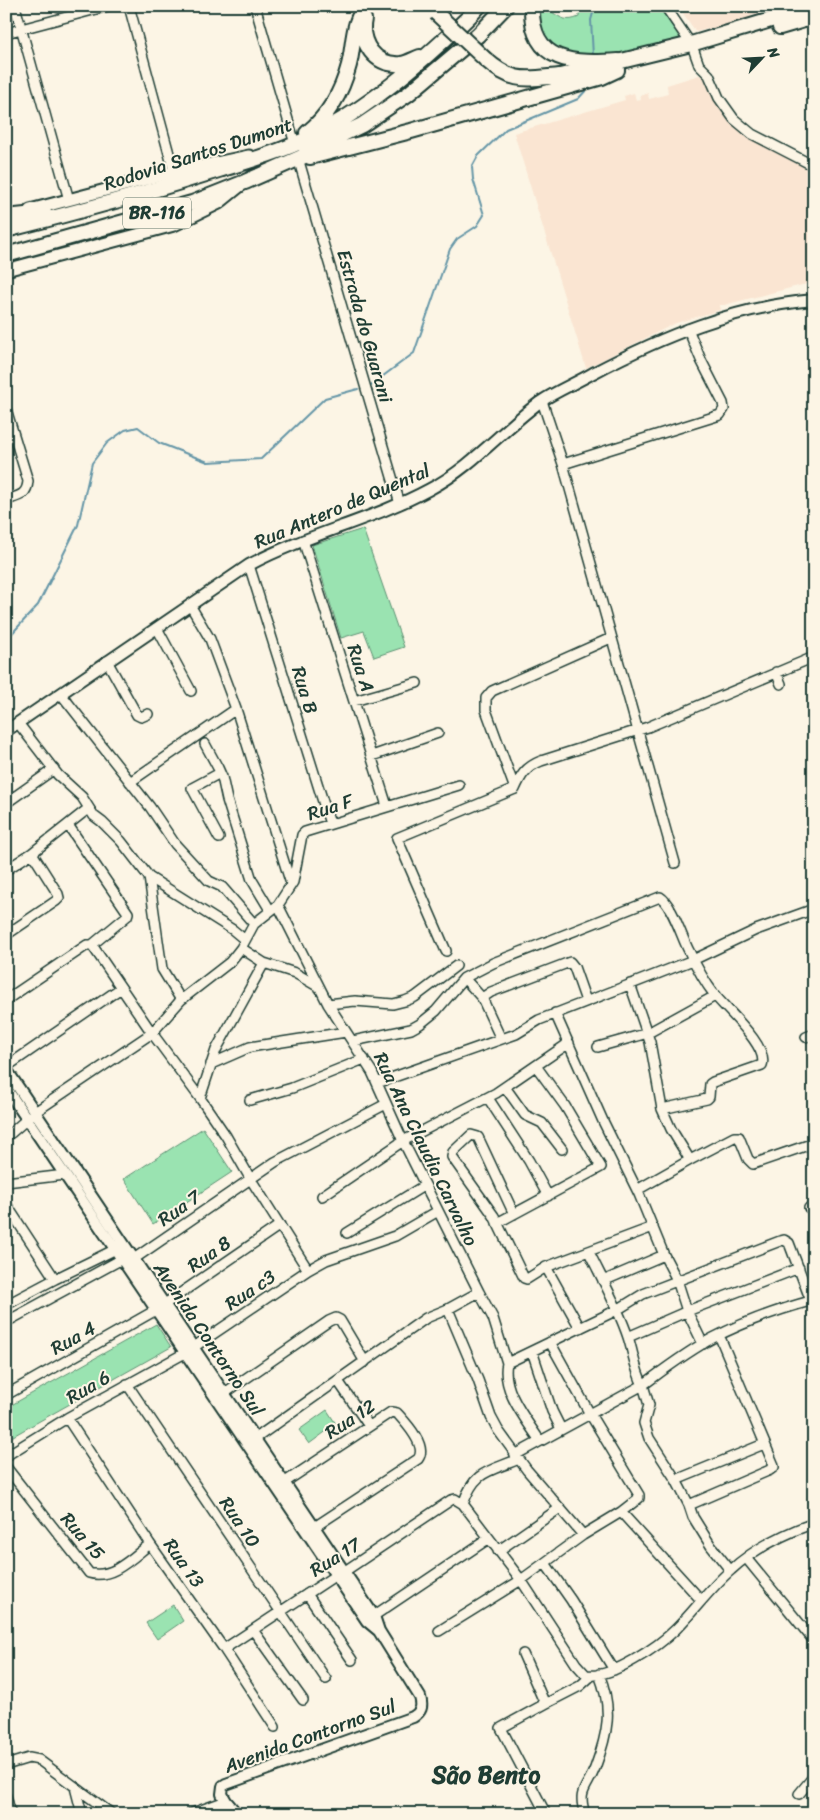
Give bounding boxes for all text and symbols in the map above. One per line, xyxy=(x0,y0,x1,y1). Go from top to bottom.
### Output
north arrow xyxy=(738,32,788,82)
text: N xyxy=(760,42,787,63)
street label: Rodovia Santos Dumont xyxy=(99,108,297,200)
road number: BR-116 xyxy=(123,198,191,228)
street label: Estrada do Guarani xyxy=(327,245,403,407)
street label: Rua Antero de Quental xyxy=(249,454,436,558)
street label: Rua A xyxy=(338,640,384,696)
street label: Rua B xyxy=(282,662,328,718)
street label: Rua F xyxy=(303,784,359,830)
street label: Rua Ana Claudia Carvalho xyxy=(365,1046,488,1252)
street label: Rua 7 xyxy=(150,1180,209,1235)
street label: Rua 8 xyxy=(180,1227,238,1281)
street label: Avenida Contorno Sul xyxy=(144,1254,274,1424)
street label: Rua c3 xyxy=(218,1260,283,1319)
street label: Rua 4 xyxy=(44,1312,102,1364)
street label: Rua 6 xyxy=(59,1361,117,1413)
street label: Rua 12 xyxy=(318,1390,382,1448)
street label: Rua 10 xyxy=(211,1489,269,1555)
street label: Rua 15 xyxy=(52,1504,114,1568)
street label: Rua 17 xyxy=(303,1528,368,1586)
street label: Rua 13 xyxy=(155,1531,214,1595)
street label: Avenida Contorno Sul xyxy=(219,1689,401,1783)
district label: São Bento xyxy=(431,1754,540,1796)

